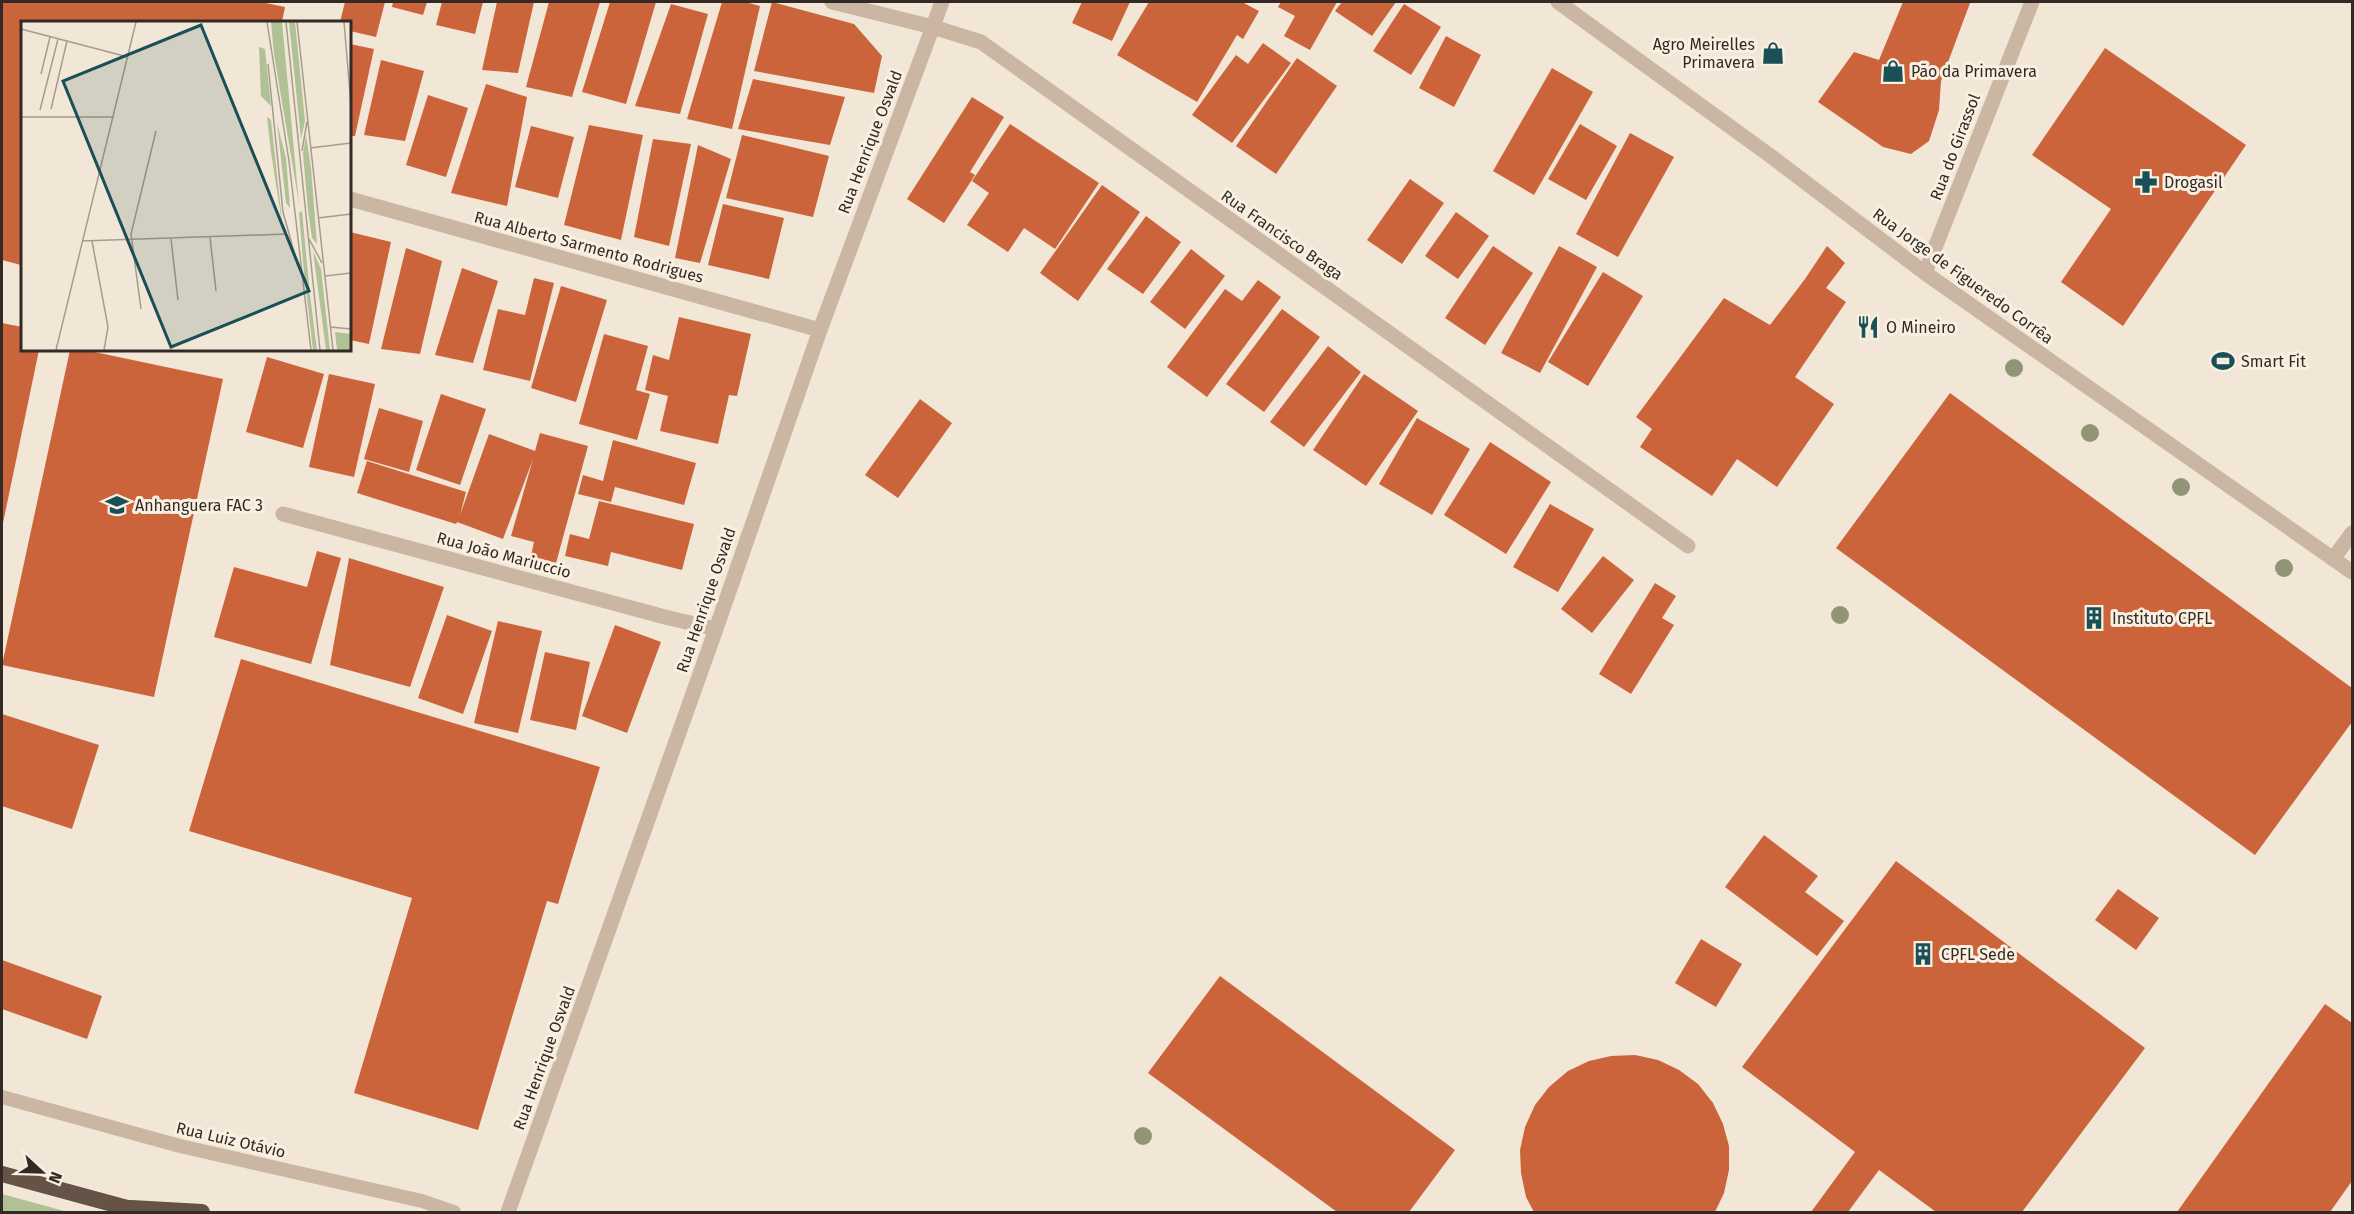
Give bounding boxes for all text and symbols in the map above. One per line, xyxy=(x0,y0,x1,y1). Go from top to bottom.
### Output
inset map xyxy=(21,21,351,351)
place label: Agro Meirelles Primavera xyxy=(1653,35,1755,72)
shop icon: Agro Meirelles Primavera xyxy=(1760,40,1786,66)
shop icon: Pão da Primavera xyxy=(1880,58,1906,84)
place label: Pão da Primavera xyxy=(1911,62,2037,81)
street label: Rua Henrique Osvald xyxy=(834,68,906,216)
street label: Rua do Girassol xyxy=(1926,91,1984,203)
pharmacy icon: Drogasil xyxy=(2133,169,2159,195)
place label: Drogasil xyxy=(2164,173,2223,192)
street label: Rua Francisco Braga xyxy=(1218,186,1346,284)
street label: Rua Jorge de Figueredo Corrêa xyxy=(1869,204,2057,348)
street label: Rua Alberto Sarmento Rodrigues xyxy=(472,207,706,287)
restaurant icon: O Mineiro xyxy=(1855,314,1881,340)
place label: O Mineiro xyxy=(1886,318,1956,337)
sports icon: Smart Fit xyxy=(2210,348,2236,374)
place label: Smart Fit xyxy=(2241,352,2306,371)
school or university icon: Anhanguera FAC 3 xyxy=(104,492,130,518)
place label: Anhanguera FAC 3 xyxy=(135,496,263,515)
street label: Rua Henrique Osvald xyxy=(672,525,740,675)
street label: Rua João Mariuccio xyxy=(435,528,573,582)
building icon: Instituto CPFL xyxy=(2081,605,2107,631)
place label: Instituto CPFL xyxy=(2112,609,2212,628)
building icon: CPFL Sede xyxy=(1910,941,1936,967)
place label: CPFL Sede xyxy=(1941,945,2015,964)
street label: Rua Henrique Osvald xyxy=(509,983,579,1133)
street label: Rua Luiz Otávio xyxy=(174,1118,288,1162)
north arrow xyxy=(12,1142,72,1202)
text: N xyxy=(45,1169,66,1186)

